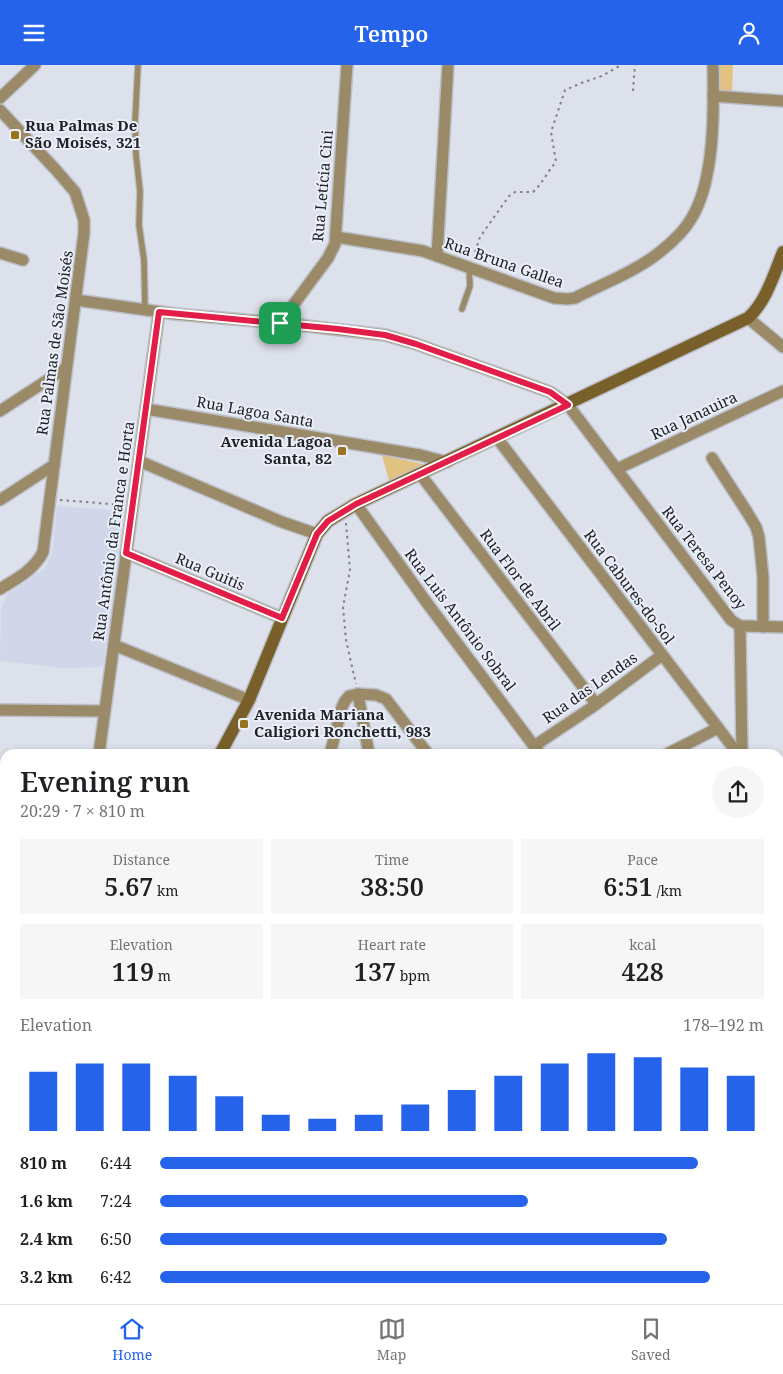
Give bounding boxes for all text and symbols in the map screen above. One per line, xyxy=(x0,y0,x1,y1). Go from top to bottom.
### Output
text: Tempo xyxy=(355,18,428,48)
icon: menu xyxy=(20,19,48,47)
icon: person xyxy=(735,19,763,47)
place label: Rua Palmas De São Moisés, 321 xyxy=(25,115,141,152)
marker: Rua Palmas De São Moisés, 321 xyxy=(9,129,21,141)
street label: Rua Letícia Cini xyxy=(307,129,337,243)
street label: Rua Bruna Gallea xyxy=(442,232,567,292)
street label: Rua Palmas de São Moisés xyxy=(31,249,77,437)
pin xyxy=(259,302,301,344)
icon: arrive xyxy=(266,309,294,337)
street label: Rua Janauira xyxy=(647,386,740,444)
street label: Rua Lagoa Santa xyxy=(195,391,315,431)
street label: Rua Antônio da Franca e Horta xyxy=(88,420,138,642)
place label: Avenida Lagoa Santa, 82 xyxy=(221,431,332,468)
marker: Avenida Lagoa Santa, 82 xyxy=(336,445,348,457)
street label: Rua Teresa Penoy xyxy=(658,502,752,614)
street label: Rua Flor de Abril xyxy=(476,525,566,635)
street label: Rua Cabures-do-Sol xyxy=(580,525,680,648)
street label: Rua Luis Antônio Sobral xyxy=(401,544,521,695)
street label: Rua Guitis xyxy=(173,547,248,595)
street label: Rua das Lendas xyxy=(538,647,641,727)
place label: Avenida Mariana Caligiori Ronchetti, 983 xyxy=(254,704,431,741)
marker: Avenida Mariana Caligiori Ronchetti, 983 xyxy=(238,718,250,730)
text: Evening run xyxy=(20,762,190,800)
button: share xyxy=(712,766,764,818)
text: 20:29 · 7 × 810 m xyxy=(20,800,145,822)
text: Distance xyxy=(113,850,170,869)
text: Time xyxy=(375,850,409,869)
text: Pace xyxy=(627,850,658,869)
text: 5.67 xyxy=(104,869,153,903)
text: 38:50 xyxy=(360,869,424,903)
text: 6:51 xyxy=(603,869,653,903)
text: km xyxy=(153,881,178,900)
text: /km xyxy=(653,881,682,900)
text: Elevation xyxy=(110,935,173,954)
text: Heart rate xyxy=(358,935,426,954)
text: kcal xyxy=(629,935,656,954)
text: 119 xyxy=(112,954,154,988)
text: 137 xyxy=(354,954,396,988)
text: 428 xyxy=(622,954,664,988)
text: m xyxy=(154,966,171,985)
text: bpm xyxy=(396,966,430,985)
text: Elevation xyxy=(20,1014,92,1036)
text: 178–192 m xyxy=(683,1014,764,1036)
text: 810 m xyxy=(20,1152,67,1174)
text: 6:44 xyxy=(100,1152,131,1174)
text: 1.6 km xyxy=(20,1190,73,1212)
text: 7:24 xyxy=(100,1190,131,1212)
text: 2.4 km xyxy=(20,1228,73,1250)
text: 6:50 xyxy=(100,1228,131,1250)
text: 3.2 km xyxy=(20,1266,73,1288)
text: 6:42 xyxy=(100,1266,131,1288)
tab: Home xyxy=(112,1315,152,1364)
tab: Map xyxy=(377,1315,406,1364)
tab: Saved xyxy=(631,1315,671,1364)

